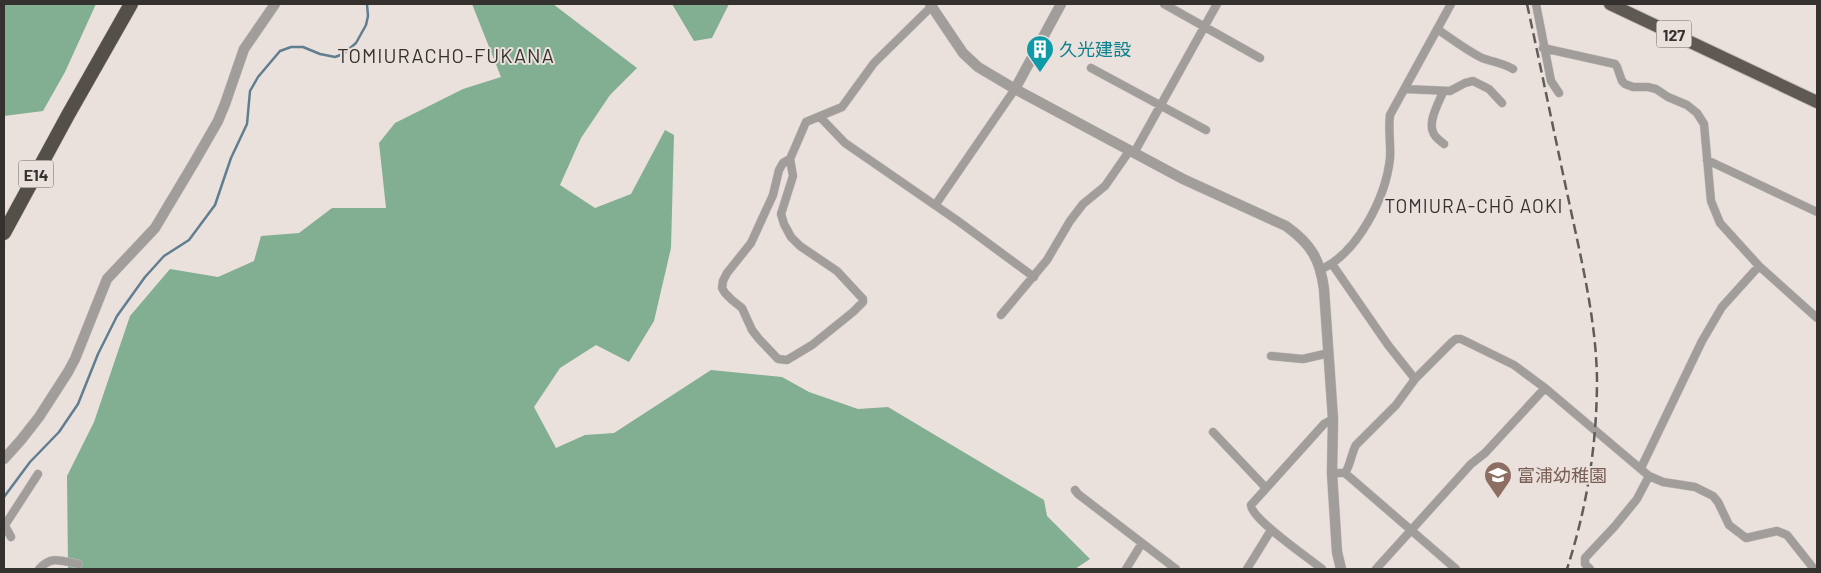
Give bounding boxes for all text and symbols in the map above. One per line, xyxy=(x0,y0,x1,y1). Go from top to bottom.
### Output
road number: 127 xyxy=(1656,20,1692,48)
building icon: 久光建設 xyxy=(1025,34,1055,73)
place label: 久光建設 xyxy=(1059,38,1131,60)
district label: TOMIURACHO-FUKANA xyxy=(337,43,555,67)
road number: E14 xyxy=(18,160,54,188)
district label: TOMIURA-CHŌ AOKI xyxy=(1385,194,1563,217)
school or university icon: 富浦幼稚園 xyxy=(1483,460,1513,499)
place label: 富浦幼稚園 xyxy=(1517,464,1607,486)

